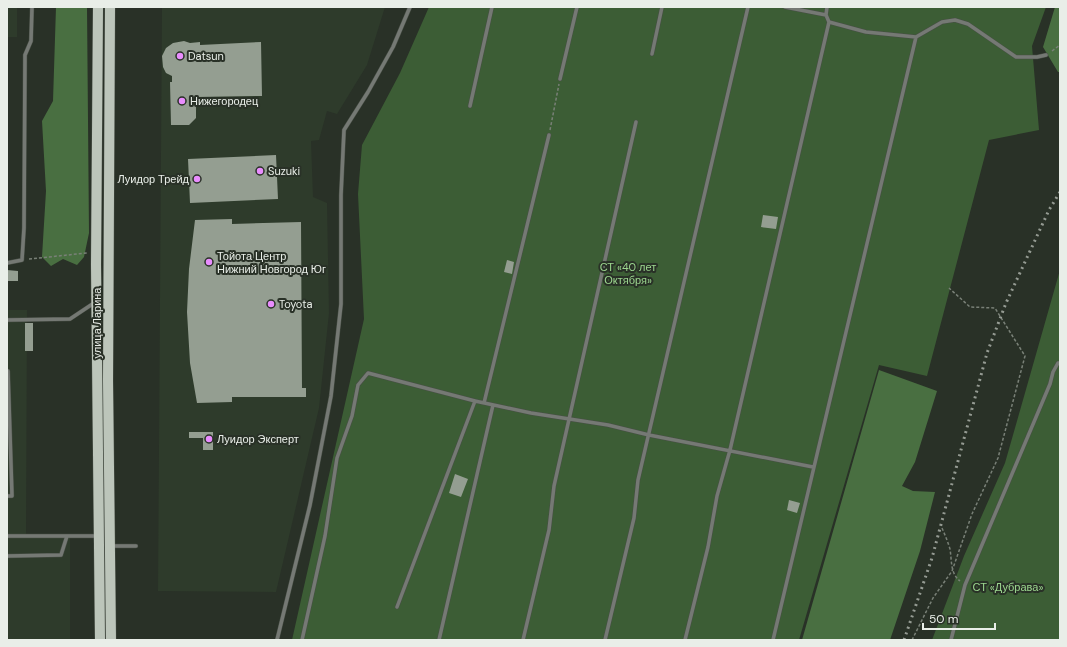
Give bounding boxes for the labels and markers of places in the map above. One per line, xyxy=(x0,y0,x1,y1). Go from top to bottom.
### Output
place label: Datsun xyxy=(188,49,224,63)
marker: Datsun xyxy=(175,51,185,61)
place label: Нижегородец xyxy=(190,94,259,108)
marker: Нижегородец xyxy=(177,96,187,106)
place label: Suzuki xyxy=(268,164,300,178)
marker: Suzuki xyxy=(255,166,265,176)
place label: Луидор Трейд xyxy=(118,172,190,186)
marker: Луидор Трейд xyxy=(192,174,202,184)
place label: Тойота Центр Нижний Новгород Юг xyxy=(217,249,326,276)
marker: Тойота Центр Нижний Новгород Юг xyxy=(204,257,214,267)
place label: Toyota xyxy=(279,297,312,311)
marker: Toyota xyxy=(266,299,276,309)
place label: Луидор Эксперт xyxy=(217,432,299,446)
marker: Луидор Эксперт xyxy=(204,434,214,444)

